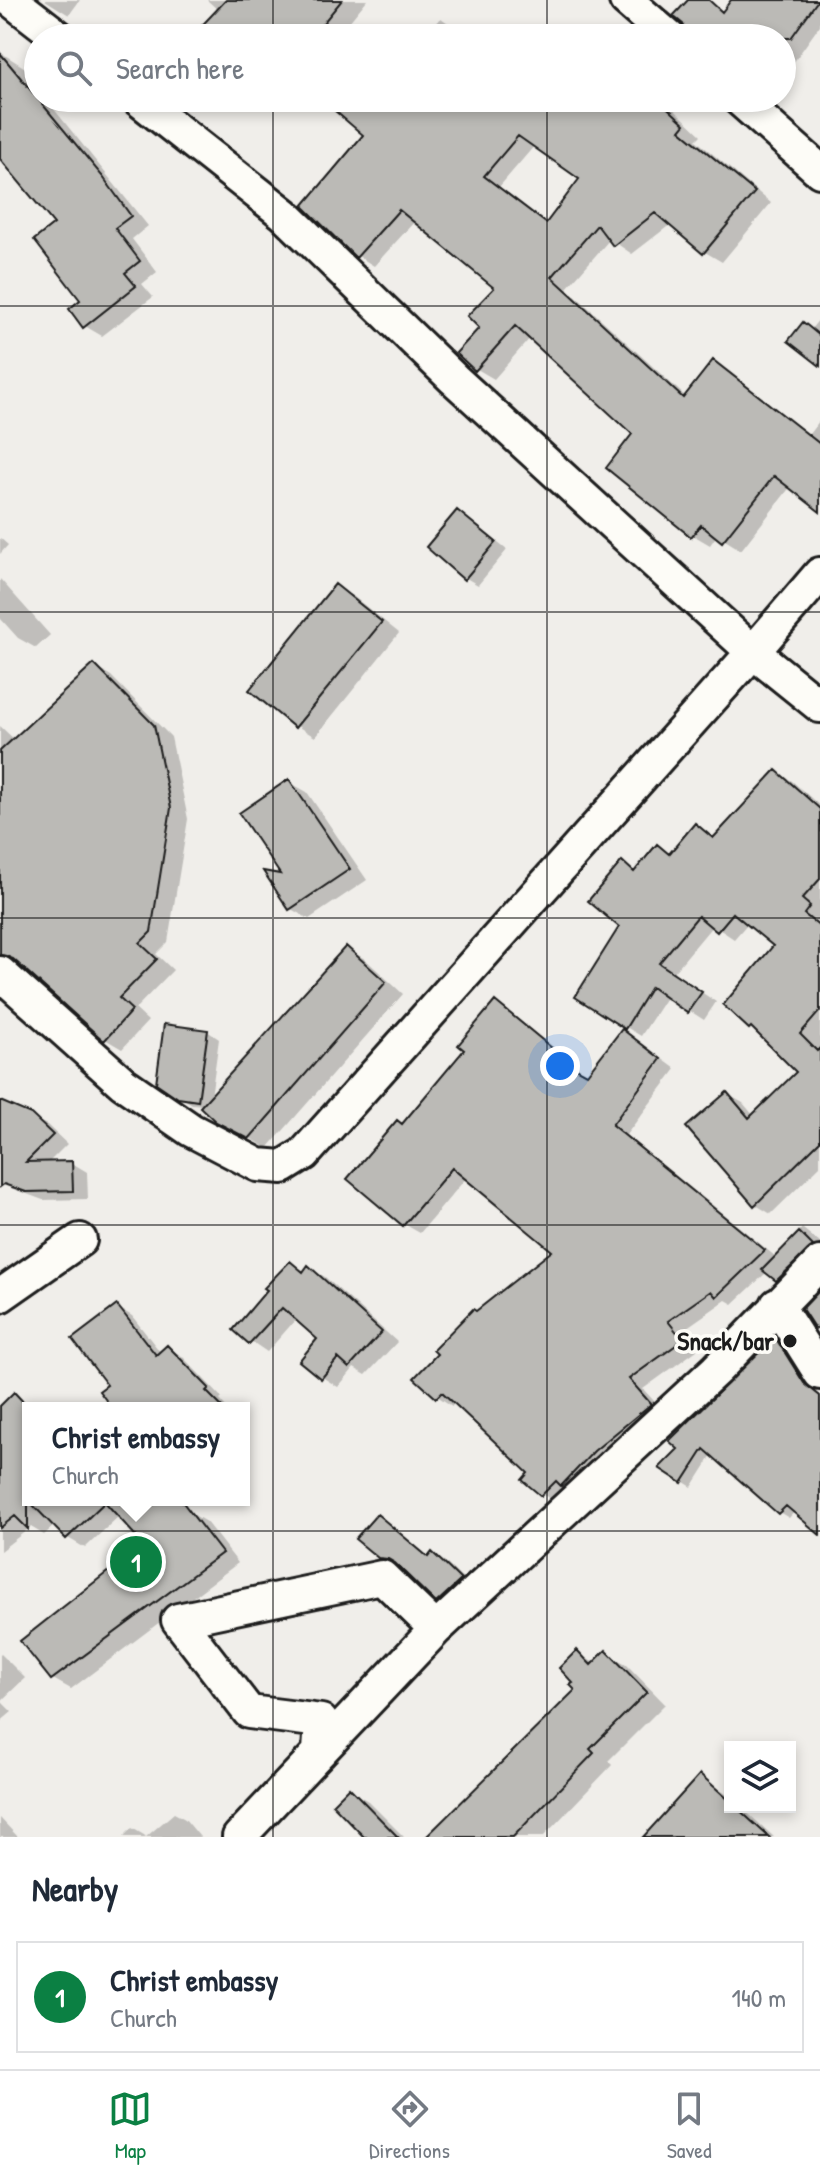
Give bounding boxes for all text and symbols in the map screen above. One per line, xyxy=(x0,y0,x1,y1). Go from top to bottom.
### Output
search box xyxy=(24,24,796,112)
icon: search xyxy=(52,46,96,90)
text: Search here xyxy=(116,48,244,88)
your location xyxy=(540,1046,580,1086)
place label: Snack/bar xyxy=(677,1323,775,1358)
marker: Snack/bar xyxy=(781,1332,799,1350)
popup xyxy=(22,1402,250,1506)
text: Christ embassy xyxy=(52,1417,220,1457)
text: Church xyxy=(52,1457,118,1492)
pin: 1 xyxy=(110,1532,162,1592)
map controls xyxy=(724,1741,796,1813)
button: layers xyxy=(724,1741,796,1813)
text: Nearby xyxy=(32,1866,118,1912)
text: Christ embassy xyxy=(110,1960,278,2000)
text: 1 xyxy=(55,1980,65,2015)
text: 140 m xyxy=(732,1980,786,2015)
text: Church xyxy=(110,2000,177,2035)
tab: Map xyxy=(108,2087,152,2165)
tab: Directions xyxy=(369,2087,450,2165)
tab: Saved xyxy=(667,2087,712,2165)

